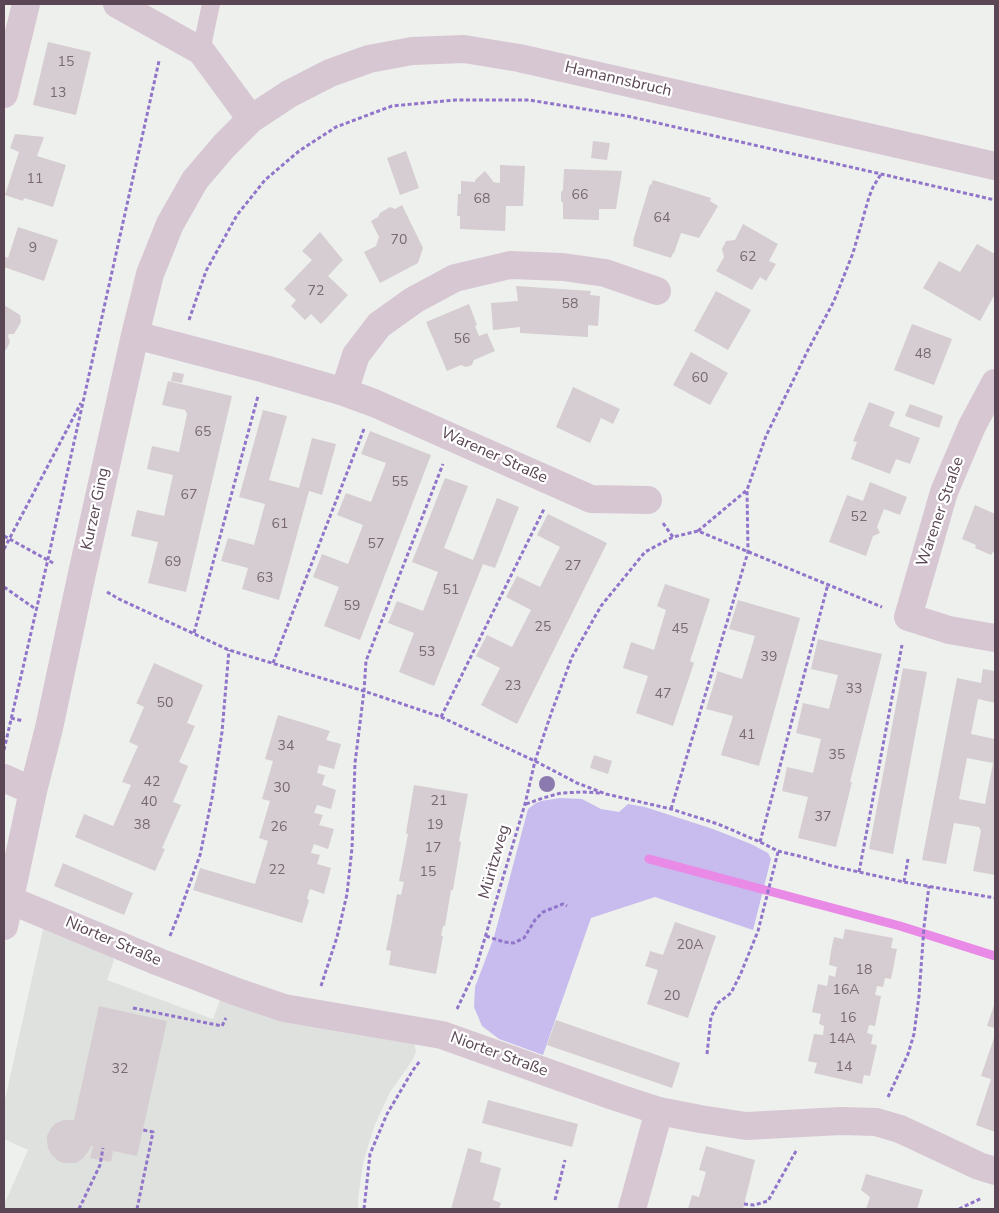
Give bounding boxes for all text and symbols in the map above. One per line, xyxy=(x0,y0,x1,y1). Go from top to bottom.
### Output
house number: 15 xyxy=(58,55,74,71)
street label: Hamannsbruch xyxy=(563,58,673,102)
house number: 13 xyxy=(50,86,66,102)
house number: 11 xyxy=(27,172,43,188)
house number: 66 xyxy=(572,188,588,204)
house number: 68 xyxy=(474,192,490,208)
house number: 64 xyxy=(654,211,670,227)
house number: 70 xyxy=(391,233,407,249)
house number: 9 xyxy=(29,241,37,257)
house number: 62 xyxy=(740,250,756,266)
house number: 72 xyxy=(308,284,324,300)
house number: 58 xyxy=(562,297,578,313)
house number: 56 xyxy=(454,332,470,348)
house number: 48 xyxy=(915,347,931,363)
house number: 60 xyxy=(692,371,708,387)
street label: Warener Straße xyxy=(438,424,550,488)
house number: 65 xyxy=(195,425,211,441)
street label: Warener Straße xyxy=(913,455,969,569)
street label: Kurzer Ging xyxy=(78,466,114,552)
house number: 55 xyxy=(392,475,408,491)
house number: 67 xyxy=(181,488,197,504)
house number: 52 xyxy=(851,510,867,526)
house number: 61 xyxy=(272,517,288,533)
house number: 57 xyxy=(368,537,384,553)
house number: 69 xyxy=(165,555,181,571)
house number: 27 xyxy=(565,559,581,575)
house number: 63 xyxy=(257,571,273,587)
house number: 51 xyxy=(443,583,459,599)
house number: 59 xyxy=(344,599,360,615)
house number: 25 xyxy=(535,620,551,636)
house number: 45 xyxy=(672,622,688,638)
house number: 53 xyxy=(419,645,435,661)
house number: 39 xyxy=(761,650,777,666)
house number: 23 xyxy=(505,679,521,695)
house number: 33 xyxy=(846,682,862,698)
house number: 47 xyxy=(655,687,671,703)
house number: 50 xyxy=(157,696,173,712)
house number: 41 xyxy=(739,728,755,744)
house number: 34 xyxy=(278,739,294,755)
house number: 35 xyxy=(829,748,845,764)
house number: 42 xyxy=(144,775,160,791)
house number: 30 xyxy=(274,781,290,797)
house number: 21 xyxy=(431,794,447,810)
house number: 40 xyxy=(141,795,157,811)
house number: 37 xyxy=(815,810,831,826)
house number: 38 xyxy=(134,818,150,834)
house number: 19 xyxy=(427,818,443,834)
house number: 26 xyxy=(271,820,287,836)
street label: Müritzweg xyxy=(475,823,515,901)
house number: 17 xyxy=(425,841,441,857)
house number: 22 xyxy=(269,863,285,879)
house number: 15 xyxy=(420,865,436,881)
street label: Niorter Straße xyxy=(62,913,164,971)
house number: 20A xyxy=(676,938,704,954)
house number: 18 xyxy=(856,963,872,979)
house number: 16A xyxy=(832,983,860,999)
house number: 20 xyxy=(664,989,680,1005)
house number: 16 xyxy=(840,1011,856,1027)
street label: Niorter Straße xyxy=(448,1028,550,1082)
house number: 14A xyxy=(828,1032,856,1048)
house number: 14 xyxy=(836,1060,852,1076)
house number: 32 xyxy=(112,1062,128,1078)

